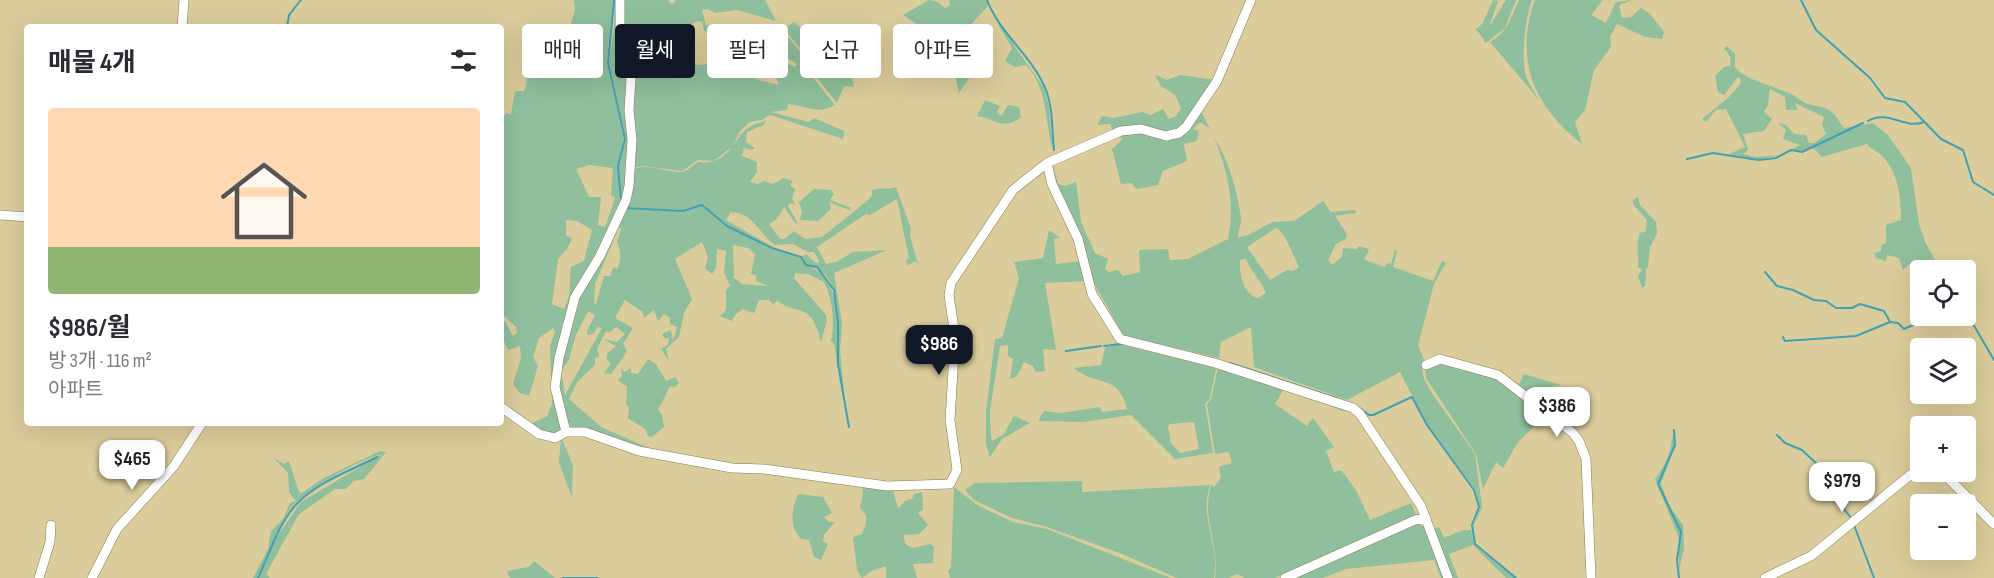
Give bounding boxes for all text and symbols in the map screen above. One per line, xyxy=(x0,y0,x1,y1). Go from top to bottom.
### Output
chip: 매매 xyxy=(522,24,603,78)
chip: 월세 xyxy=(615,24,695,78)
chip: 필터 xyxy=(707,24,788,78)
chip: 신규 xyxy=(800,24,881,78)
chip: 아파트 xyxy=(893,24,993,78)
icon: filters xyxy=(447,44,480,77)
text: 매물 4개 xyxy=(48,48,136,79)
icon: home xyxy=(210,147,318,255)
map controls xyxy=(1910,260,1976,560)
button: locate xyxy=(1910,260,1976,326)
text: $986/월 xyxy=(48,313,131,344)
pin: $986 xyxy=(903,325,975,376)
text: $986 xyxy=(920,332,958,356)
button: layers xyxy=(1910,338,1976,404)
text: 방 3개 · 116 m² xyxy=(48,349,152,373)
text: 아파트 xyxy=(48,378,103,402)
pin: $386 xyxy=(1521,387,1593,438)
text: $386 xyxy=(1538,394,1576,418)
button: + xyxy=(1910,416,1976,482)
pin: $465 xyxy=(96,440,168,491)
text: $465 xyxy=(113,447,151,471)
pin: $979 xyxy=(1806,462,1878,513)
text: $979 xyxy=(1823,469,1861,493)
button: − xyxy=(1910,494,1976,560)

